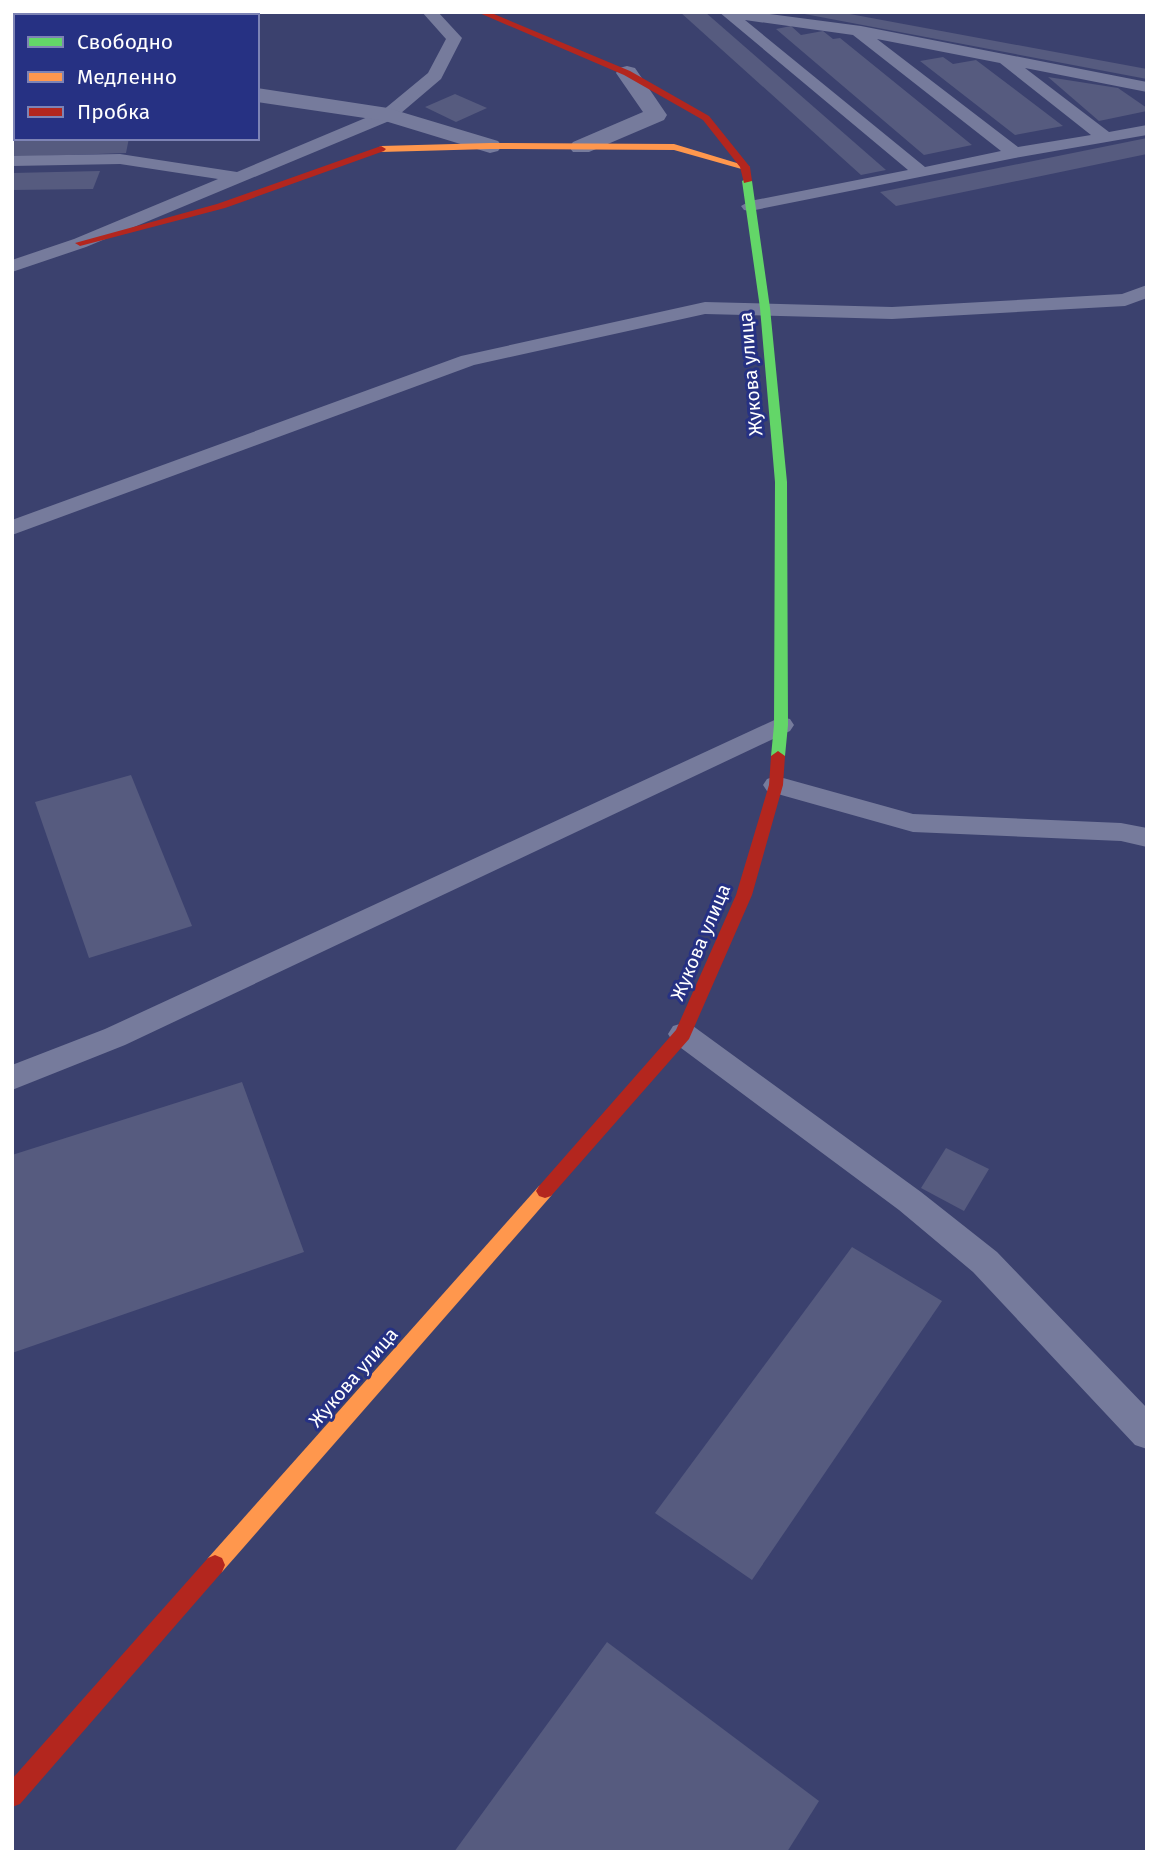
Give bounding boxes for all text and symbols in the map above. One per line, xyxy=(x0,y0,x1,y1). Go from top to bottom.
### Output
legend xyxy=(14,14,259,140)
text: Свободно xyxy=(77,29,173,55)
text: Медленно xyxy=(77,64,177,90)
text: Пробка xyxy=(77,99,150,125)
street label: Жукова улица xyxy=(734,311,767,437)
street label: Жукова улица xyxy=(666,880,735,1004)
street label: Жукова улица xyxy=(304,1323,403,1432)

